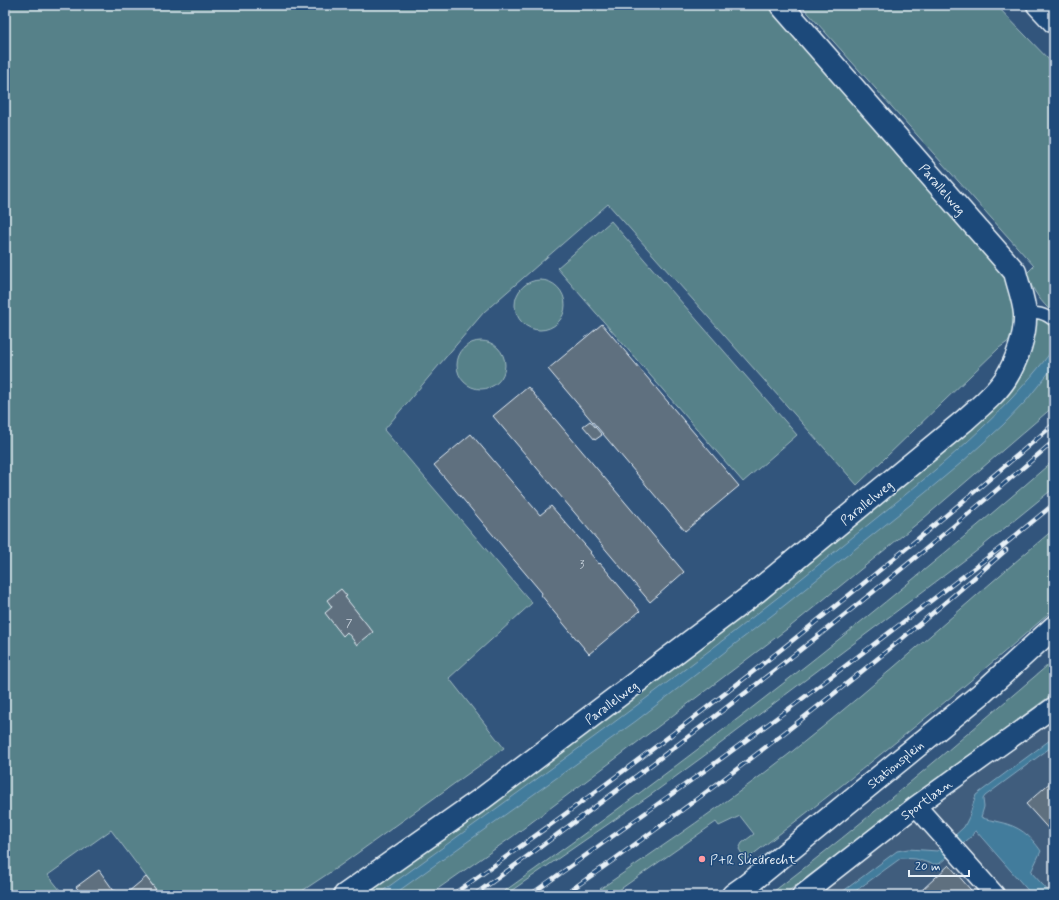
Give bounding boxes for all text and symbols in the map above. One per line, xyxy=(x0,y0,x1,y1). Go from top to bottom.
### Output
street label: Parallelweg xyxy=(915,161,969,219)
street label: Parallelweg xyxy=(837,477,897,530)
house number: 3 xyxy=(580,558,585,572)
house number: 7 xyxy=(346,617,353,631)
street label: Parallelweg xyxy=(582,678,642,729)
street label: Stationsplein xyxy=(864,737,928,793)
street label: Sportlaan xyxy=(898,776,956,825)
place label: P+R Sliedrecht xyxy=(710,852,796,869)
scale bar xyxy=(909,852,969,878)
marker: P+R Sliedrecht xyxy=(697,854,707,864)
text: 20 m xyxy=(915,859,941,875)

